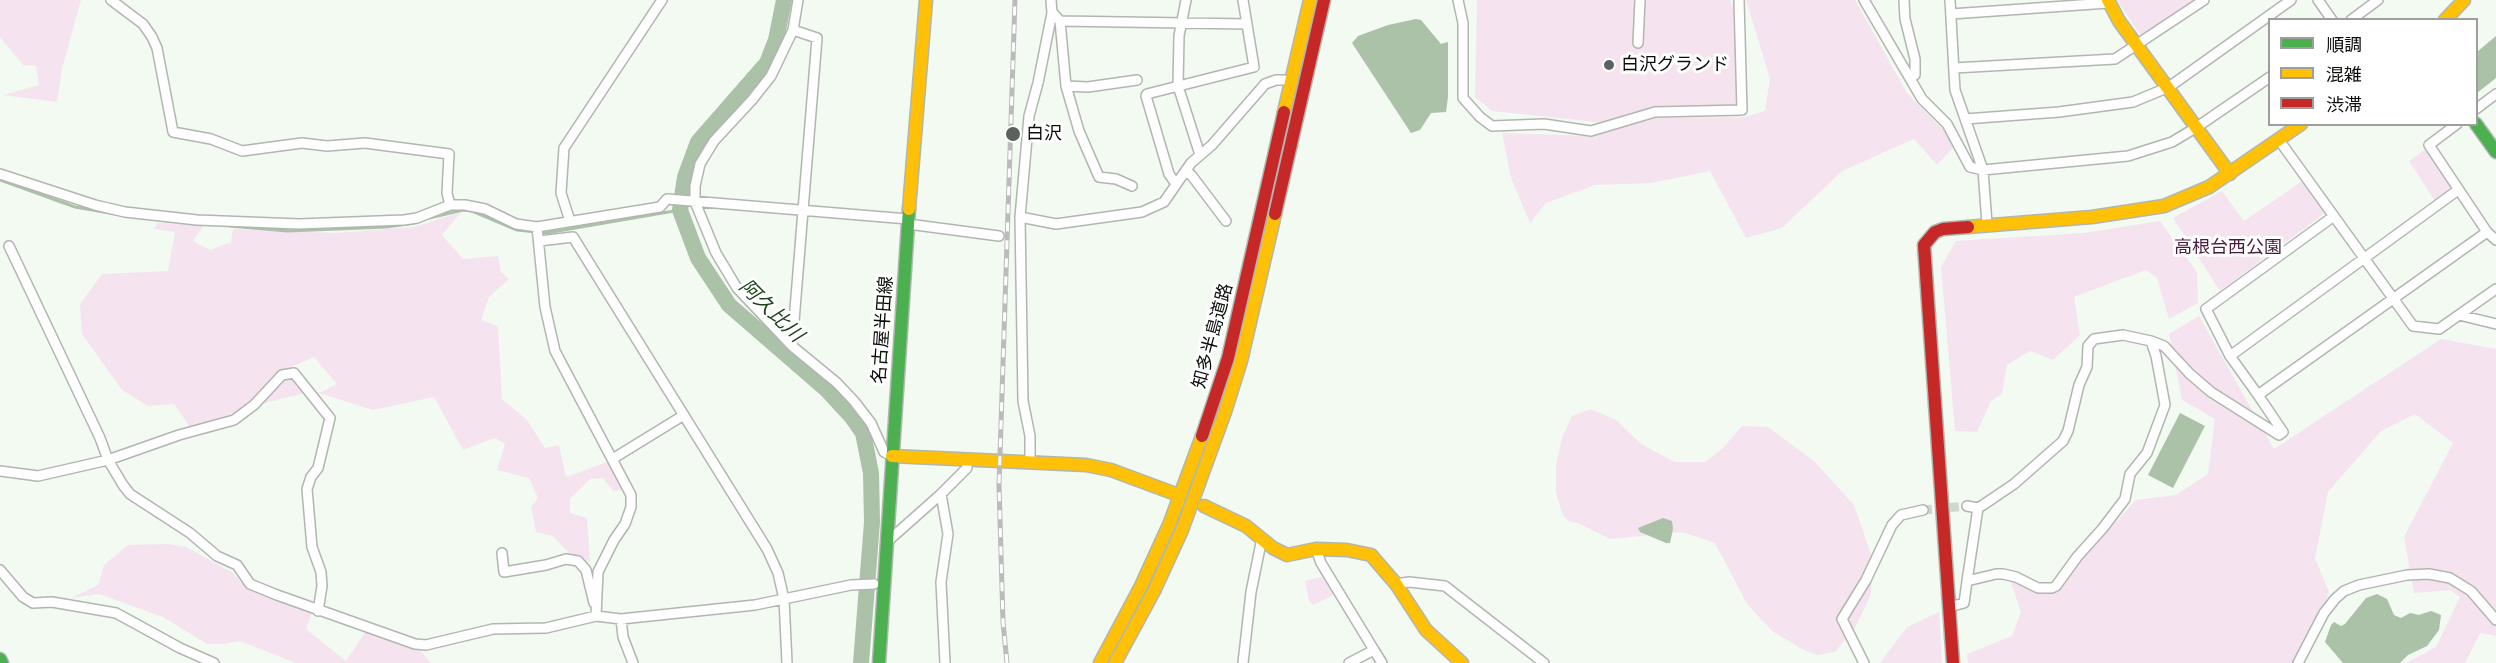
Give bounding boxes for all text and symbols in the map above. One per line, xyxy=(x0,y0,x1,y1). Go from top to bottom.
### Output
legend xyxy=(2268,18,2478,126)
text: 順調 xyxy=(2326,34,2362,56)
place label: 白沢グランド xyxy=(1621,54,1729,76)
marker: 白沢グランド xyxy=(1602,58,1616,72)
text: 混雑 xyxy=(2326,64,2362,86)
text: 渋滞 xyxy=(2326,94,2362,116)
place label: 白沢 xyxy=(1026,123,1062,145)
marker: 白沢 xyxy=(1004,125,1022,143)
park label: 高根台西公園 xyxy=(2174,237,2282,259)
water label: 阿久比川 xyxy=(734,275,808,347)
street label: 名古屋半田線 xyxy=(868,275,898,385)
street label: 知多半島道路 xyxy=(1189,281,1237,391)

